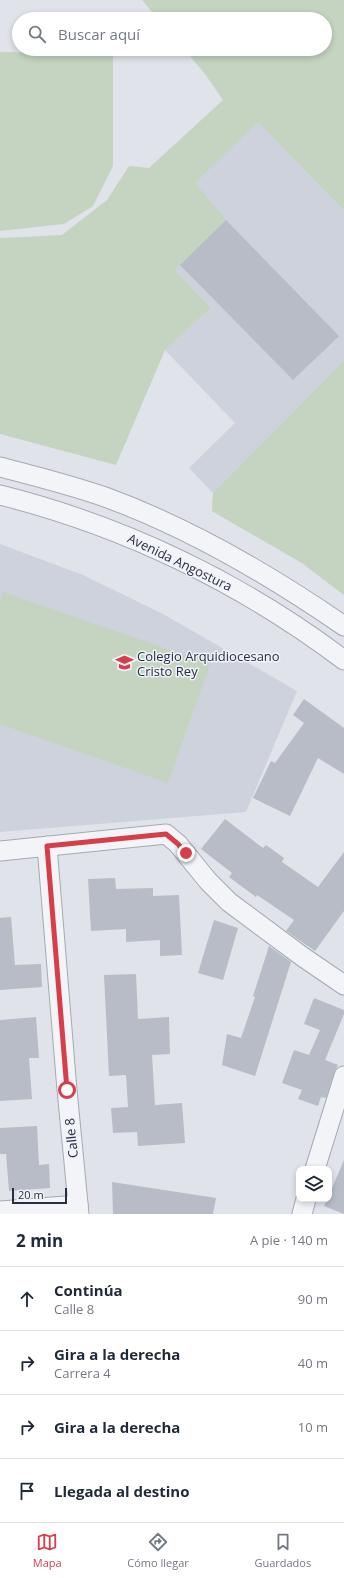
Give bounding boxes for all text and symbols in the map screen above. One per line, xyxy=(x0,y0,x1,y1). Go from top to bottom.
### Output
search box xyxy=(12,12,332,56)
icon: search xyxy=(26,23,48,45)
text: Buscar aquí xyxy=(58,24,140,44)
street label: Avenida Angostura xyxy=(125,529,235,595)
place label: Colegio Arquidiocesano Cristo Rey xyxy=(137,647,280,680)
school or university icon: Colegio Arquidiocesano Cristo Rey xyxy=(114,653,134,673)
route end xyxy=(177,844,195,862)
route start xyxy=(58,1081,76,1099)
street label: Calle 8 xyxy=(60,1117,82,1159)
map controls xyxy=(296,1166,332,1202)
button: layers xyxy=(296,1166,332,1202)
scale bar xyxy=(12,1186,67,1205)
text: 20 m xyxy=(18,1187,44,1202)
text: 2 min xyxy=(16,1229,63,1252)
text: A pie · 140 m xyxy=(250,1231,328,1249)
text: Continúa xyxy=(54,1280,123,1300)
icon: ahead xyxy=(16,1288,38,1310)
text: 90 m xyxy=(298,1290,328,1308)
text: Calle 8 xyxy=(54,1300,94,1318)
text: Gira a la derecha xyxy=(54,1344,180,1364)
icon: right xyxy=(16,1352,38,1374)
text: 40 m xyxy=(298,1354,328,1372)
text: Carrera 4 xyxy=(54,1364,111,1382)
icon: right xyxy=(16,1416,38,1438)
text: Gira a la derecha xyxy=(54,1417,180,1437)
text: 10 m xyxy=(298,1418,328,1436)
icon: arrive xyxy=(16,1480,38,1502)
text: Llegada al destino xyxy=(54,1481,189,1501)
tab: Mapa xyxy=(33,1531,62,1570)
tab: Cómo llegar xyxy=(127,1531,189,1570)
tab: Guardados xyxy=(254,1531,311,1570)

